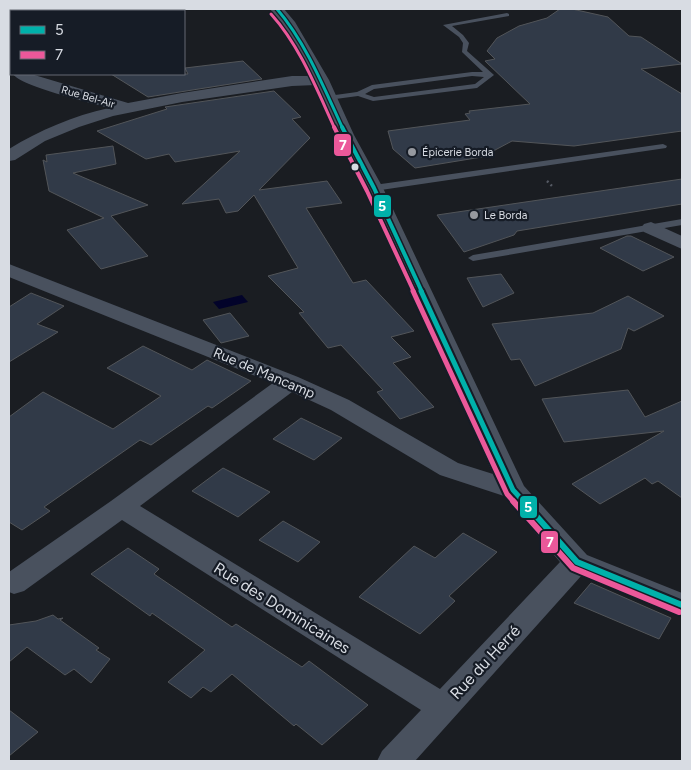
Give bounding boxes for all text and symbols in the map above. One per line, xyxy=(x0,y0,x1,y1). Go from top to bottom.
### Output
legend xyxy=(10,10,185,75)
text: 5 xyxy=(55,21,64,39)
text: 7 xyxy=(55,46,63,64)
street label: Rue Bel-Air xyxy=(60,83,117,111)
line badge: 7 xyxy=(333,133,352,157)
text: 7 xyxy=(339,137,347,154)
marker: Épicerie Borda xyxy=(406,146,418,158)
place label: Épicerie Borda xyxy=(422,146,493,159)
unlabelled marker xyxy=(350,162,360,172)
line badge: 5 xyxy=(373,194,392,218)
text: 5 xyxy=(378,198,386,215)
marker: Le Borda xyxy=(468,209,480,221)
place label: Le Borda xyxy=(484,209,527,222)
street label: Rue de Mancamp xyxy=(211,344,317,402)
line badge: 5 xyxy=(519,495,538,519)
text: 5 xyxy=(524,499,532,516)
line badge: 7 xyxy=(540,530,559,554)
text: 7 xyxy=(546,534,554,551)
street label: Rue des Dominicaines xyxy=(210,558,354,658)
street label: Rue du Herré xyxy=(446,621,524,703)

